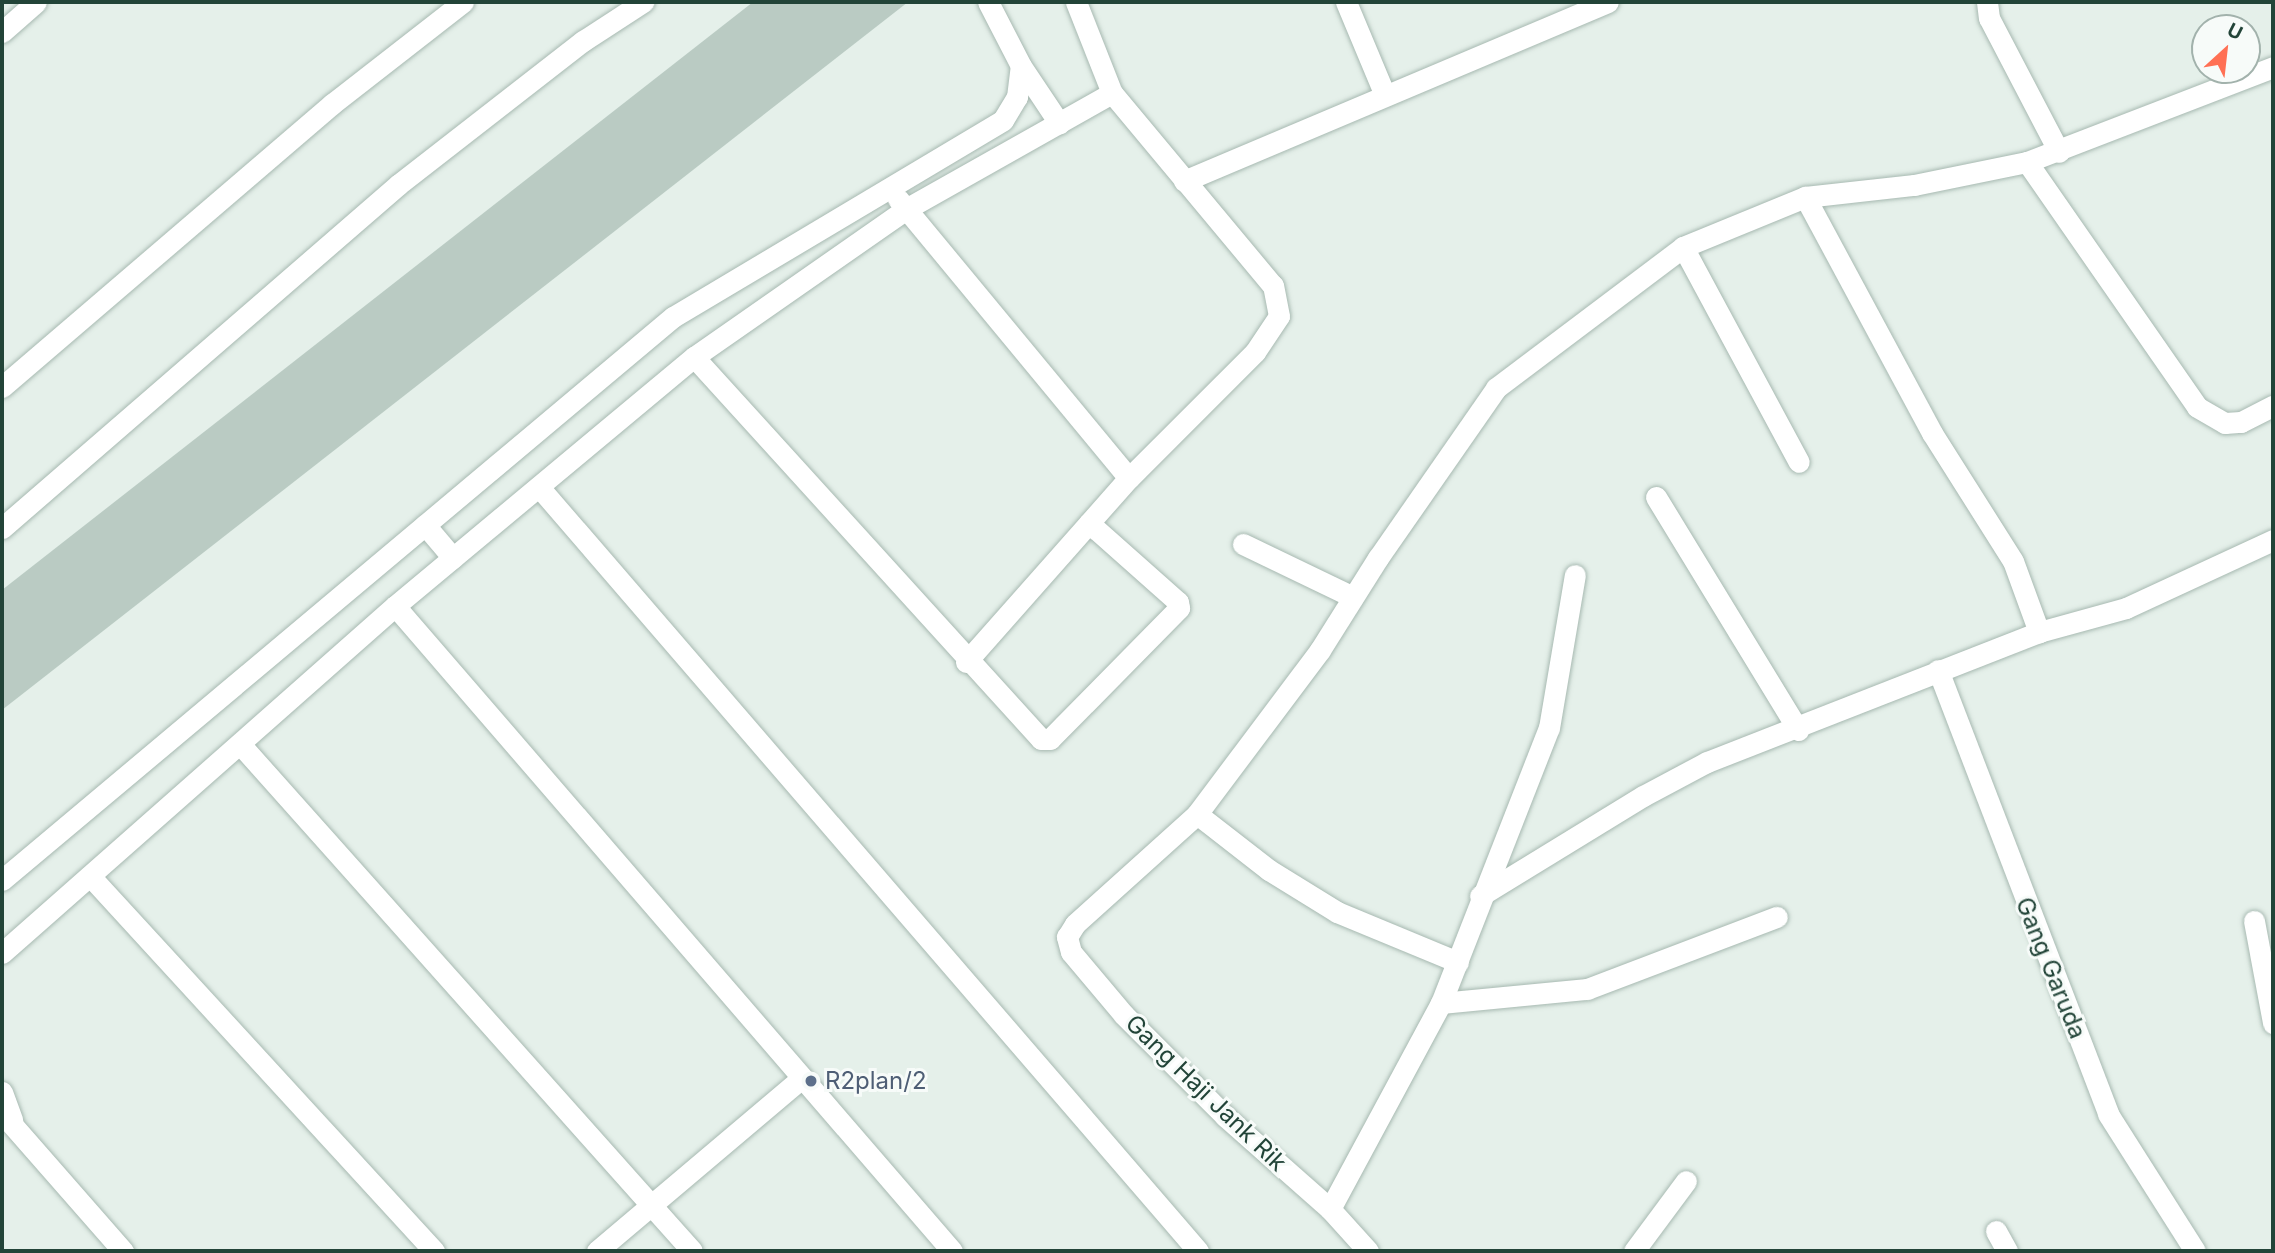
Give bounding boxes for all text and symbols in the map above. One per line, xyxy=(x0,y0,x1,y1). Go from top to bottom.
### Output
north arrow xyxy=(2191,14,2261,84)
text: U xyxy=(2223,18,2246,45)
street label: Gang Garuda xyxy=(2010,893,2092,1043)
street label: Gang Haji Jank Rik xyxy=(1120,1009,1292,1177)
place label: R2plan/2 xyxy=(825,1067,927,1095)
marker: R2plan/2 xyxy=(803,1073,819,1089)

